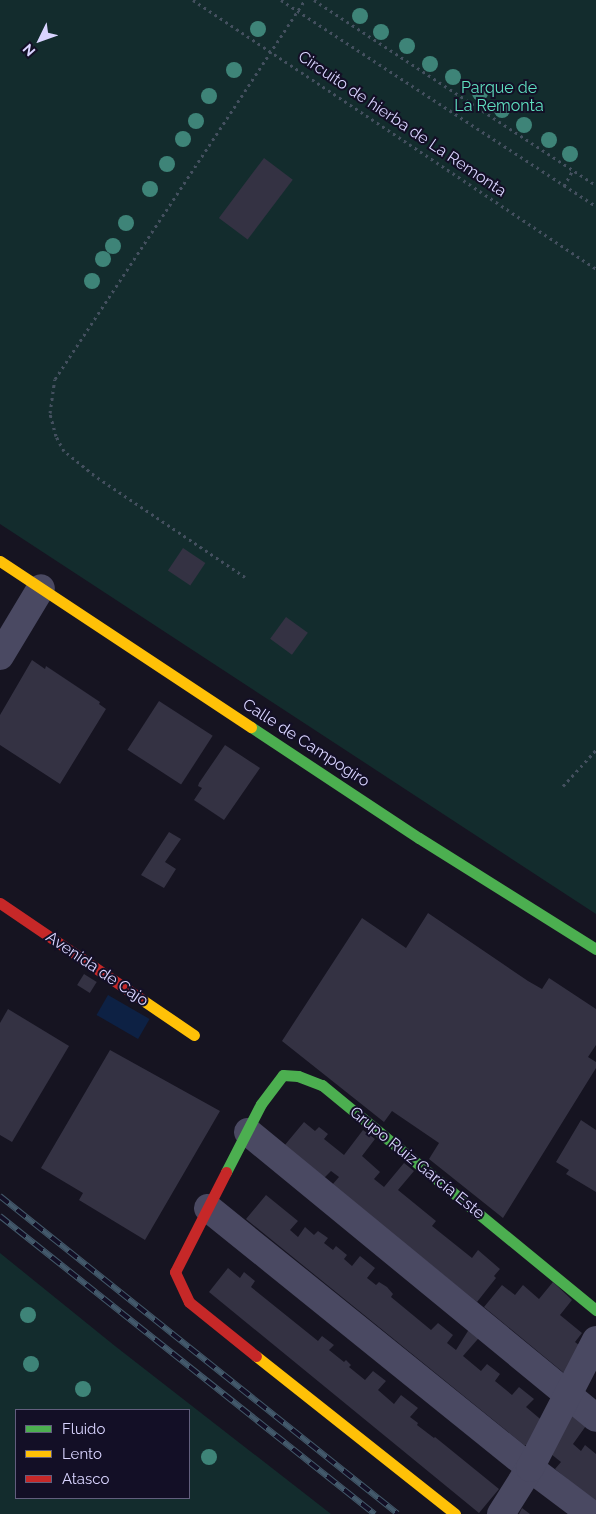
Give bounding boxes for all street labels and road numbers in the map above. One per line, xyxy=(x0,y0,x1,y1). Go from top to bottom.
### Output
street label: Circuito de hierba de La Remonta xyxy=(294,47,510,201)
street label: Calle de Campogiro xyxy=(239,695,373,791)
street label: Avenida de Cajo xyxy=(42,928,152,1010)
street label: Grupo Ruiz García Este xyxy=(346,1103,488,1223)

